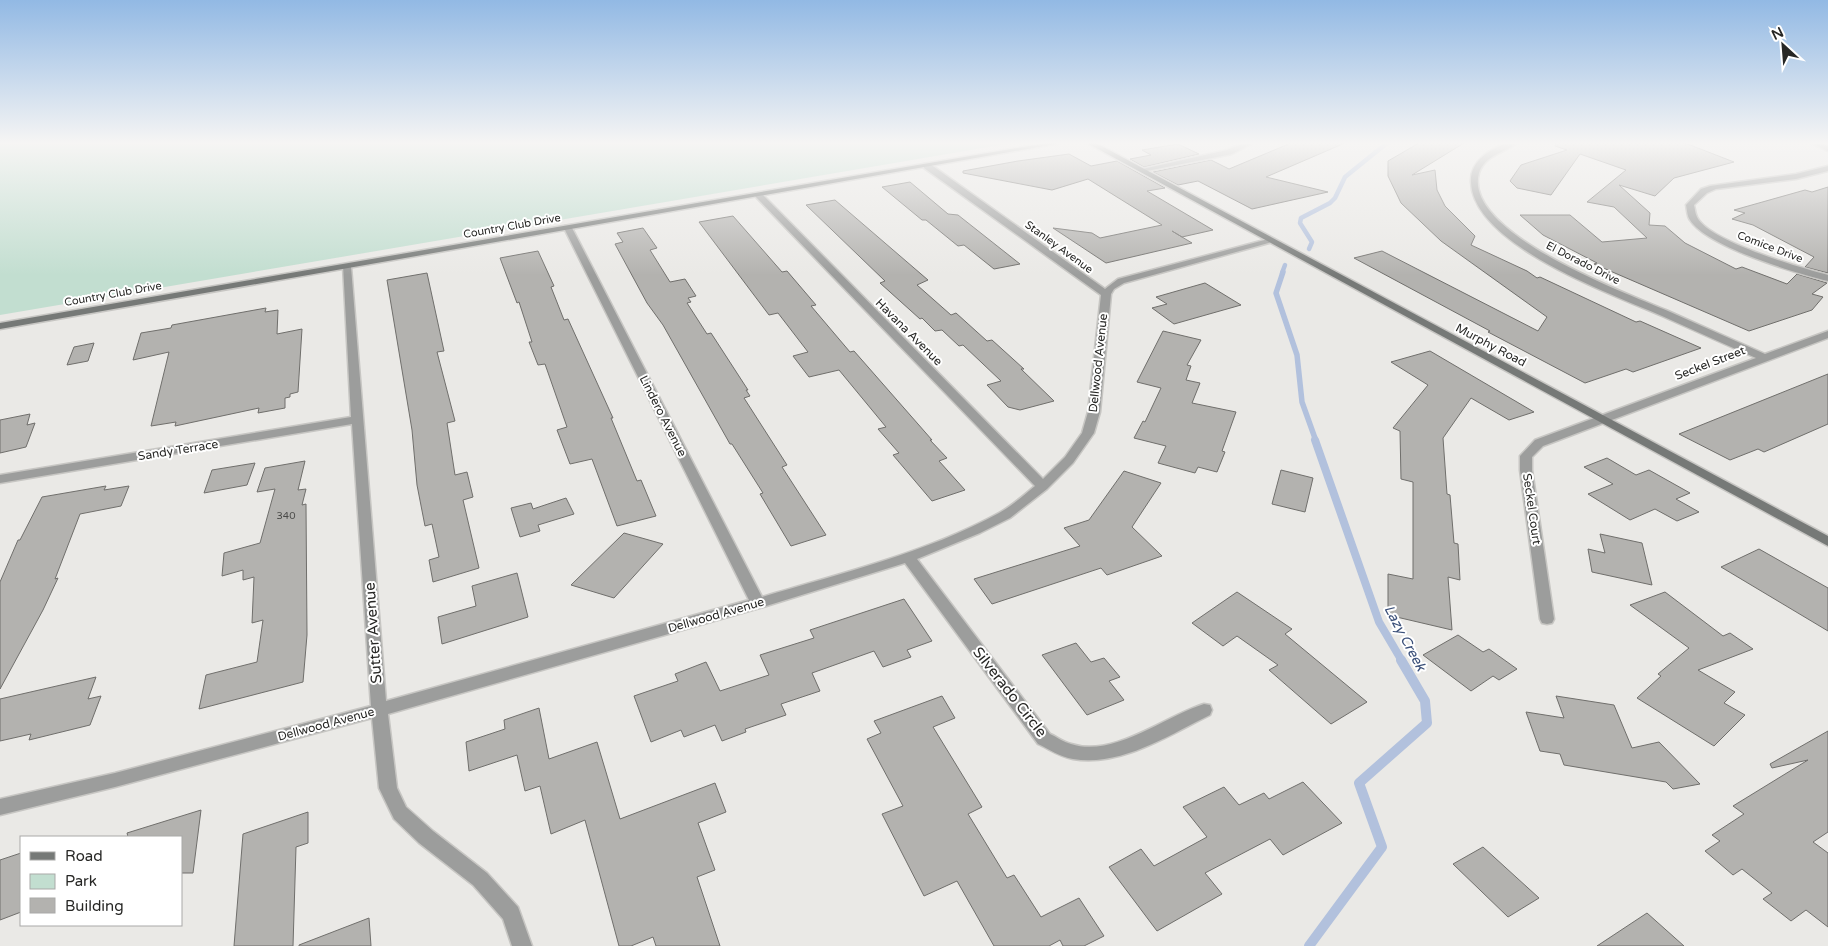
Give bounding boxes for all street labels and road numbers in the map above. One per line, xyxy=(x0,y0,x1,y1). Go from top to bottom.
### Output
street label: Country Club Drive xyxy=(462,211,562,241)
street label: Stanley Avenue xyxy=(1023,218,1095,276)
street label: Comice Drive xyxy=(1735,229,1805,265)
street label: El Dorado Drive xyxy=(1544,239,1622,287)
street label: Country Club Drive xyxy=(63,279,163,309)
street label: Havana Avenue xyxy=(873,296,946,369)
street label: Dellwood Avenue xyxy=(1086,313,1110,413)
street label: Murphy Road xyxy=(1453,321,1529,369)
street label: Seckel Street xyxy=(1673,343,1748,383)
street label: Lindero Avenue xyxy=(636,373,690,459)
street label: Sandy Terrace xyxy=(137,437,219,463)
street label: Seckel Court xyxy=(1520,472,1544,546)
street label: Sutter Avenue xyxy=(360,582,386,684)
street label: Dellwood Avenue xyxy=(666,595,766,635)
street label: Silverado Circle xyxy=(969,643,1051,741)
street label: Dellwood Avenue xyxy=(276,704,376,744)

